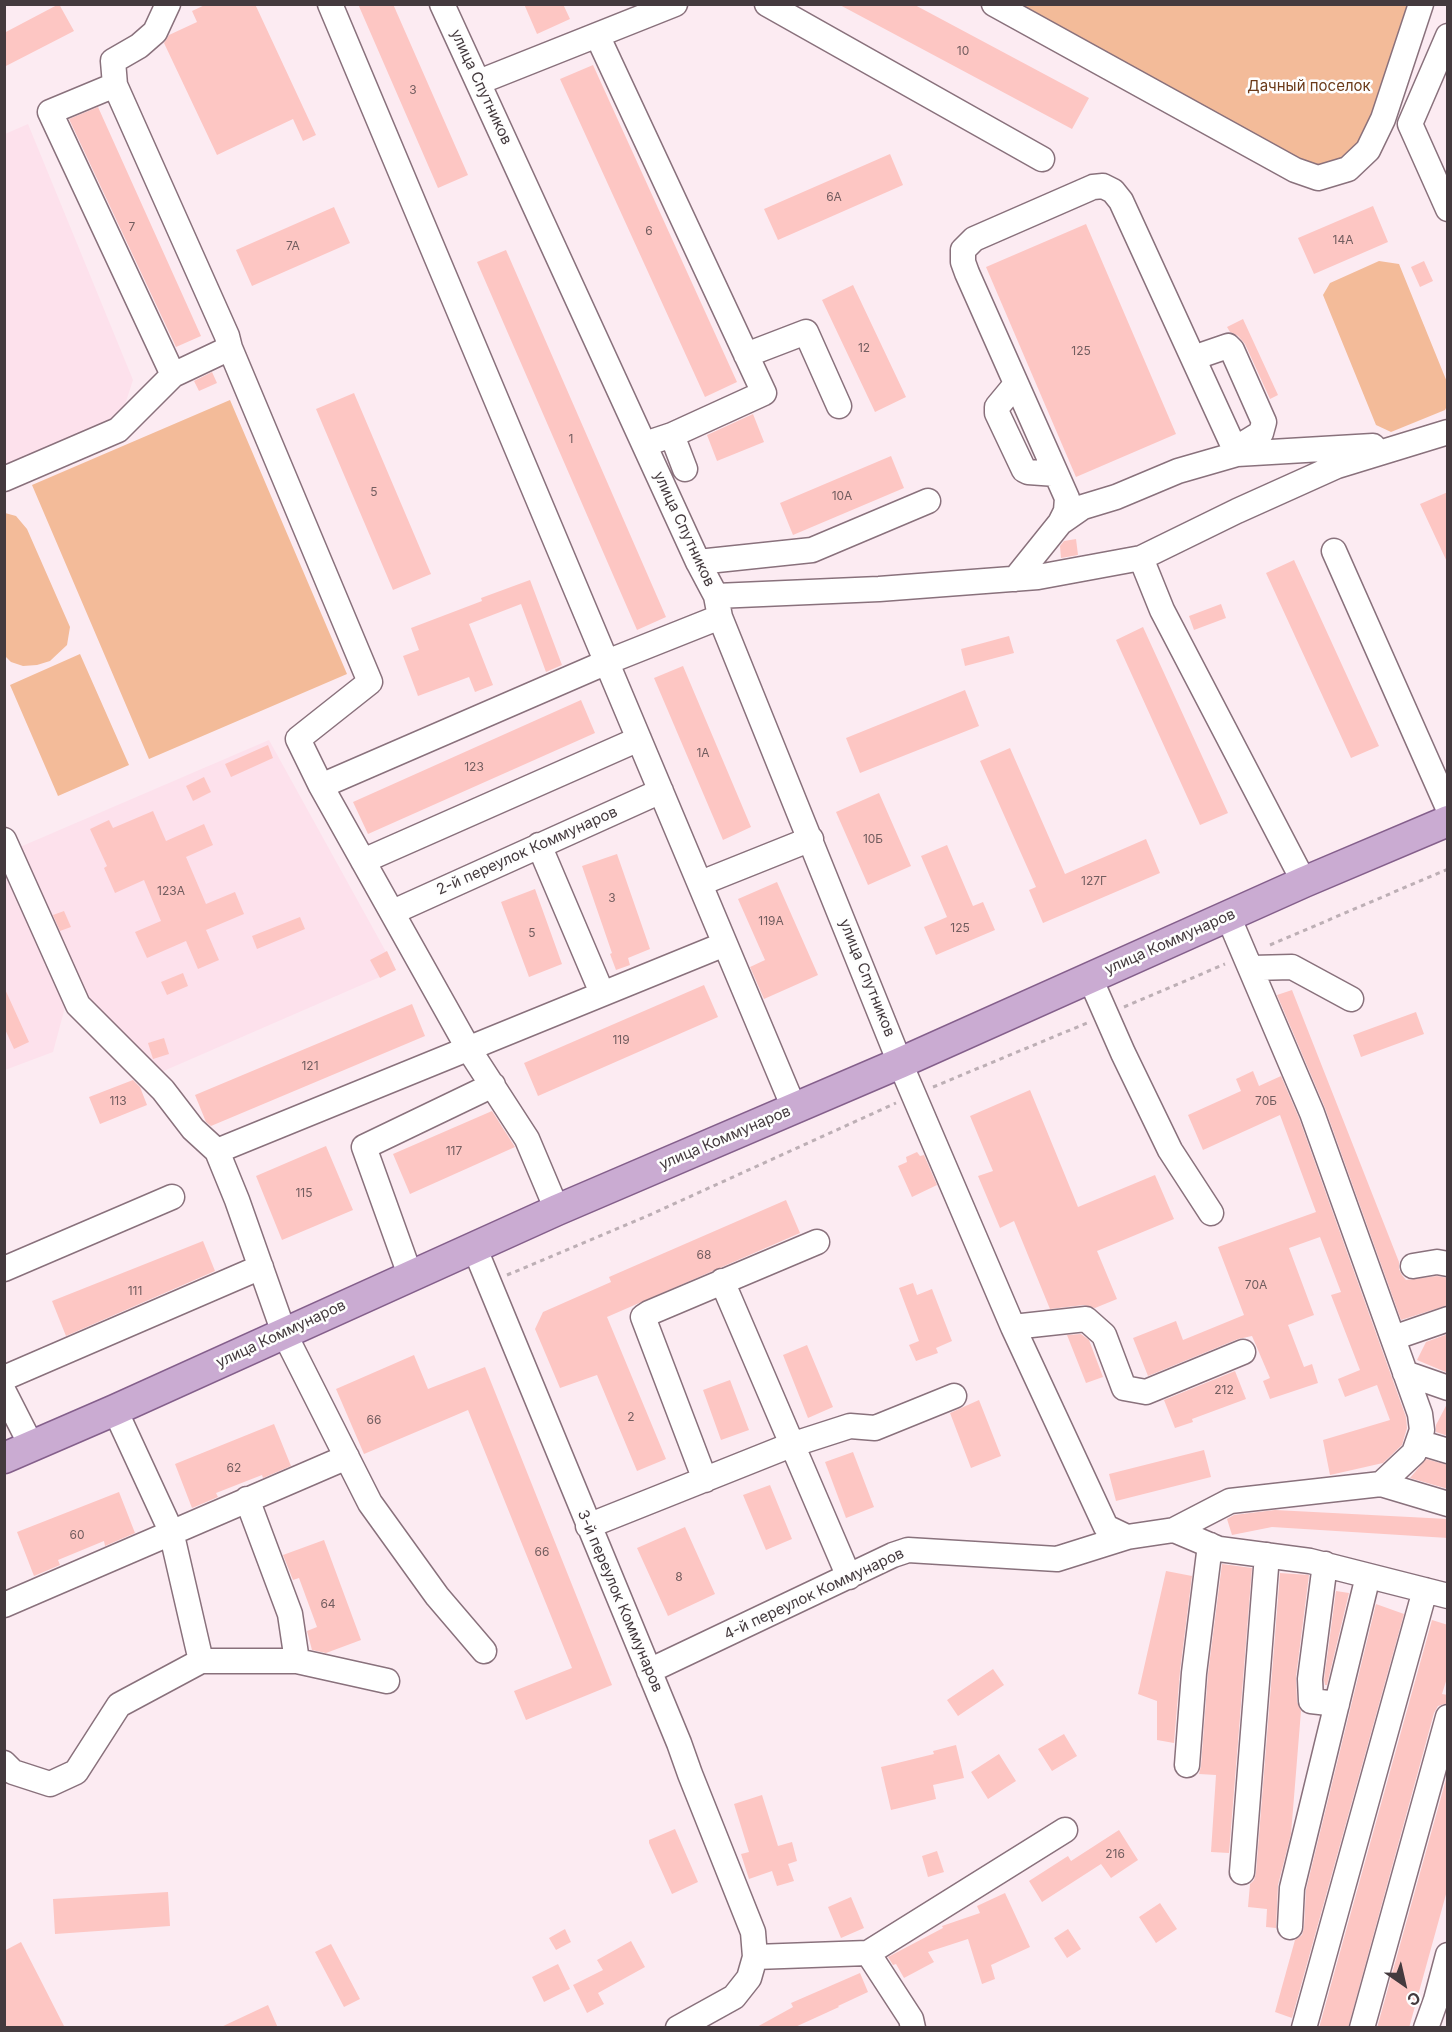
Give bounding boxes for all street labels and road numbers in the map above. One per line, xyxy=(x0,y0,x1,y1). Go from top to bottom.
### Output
street label: улица Спутников xyxy=(446,26,516,148)
street label: улица Спутников xyxy=(649,468,719,590)
street label: 2-й переулок Коммунаров xyxy=(434,803,620,899)
street label: улица Коммунаров xyxy=(1102,905,1238,979)
street label: улица Спутников xyxy=(835,917,899,1039)
street label: улица Коммунаров xyxy=(657,1102,793,1174)
street label: улица Коммунаров xyxy=(213,1296,349,1372)
street label: 3-й переулок Коммунаров xyxy=(573,1507,667,1695)
street label: 4-й переулок Коммунаров xyxy=(721,1544,907,1644)

